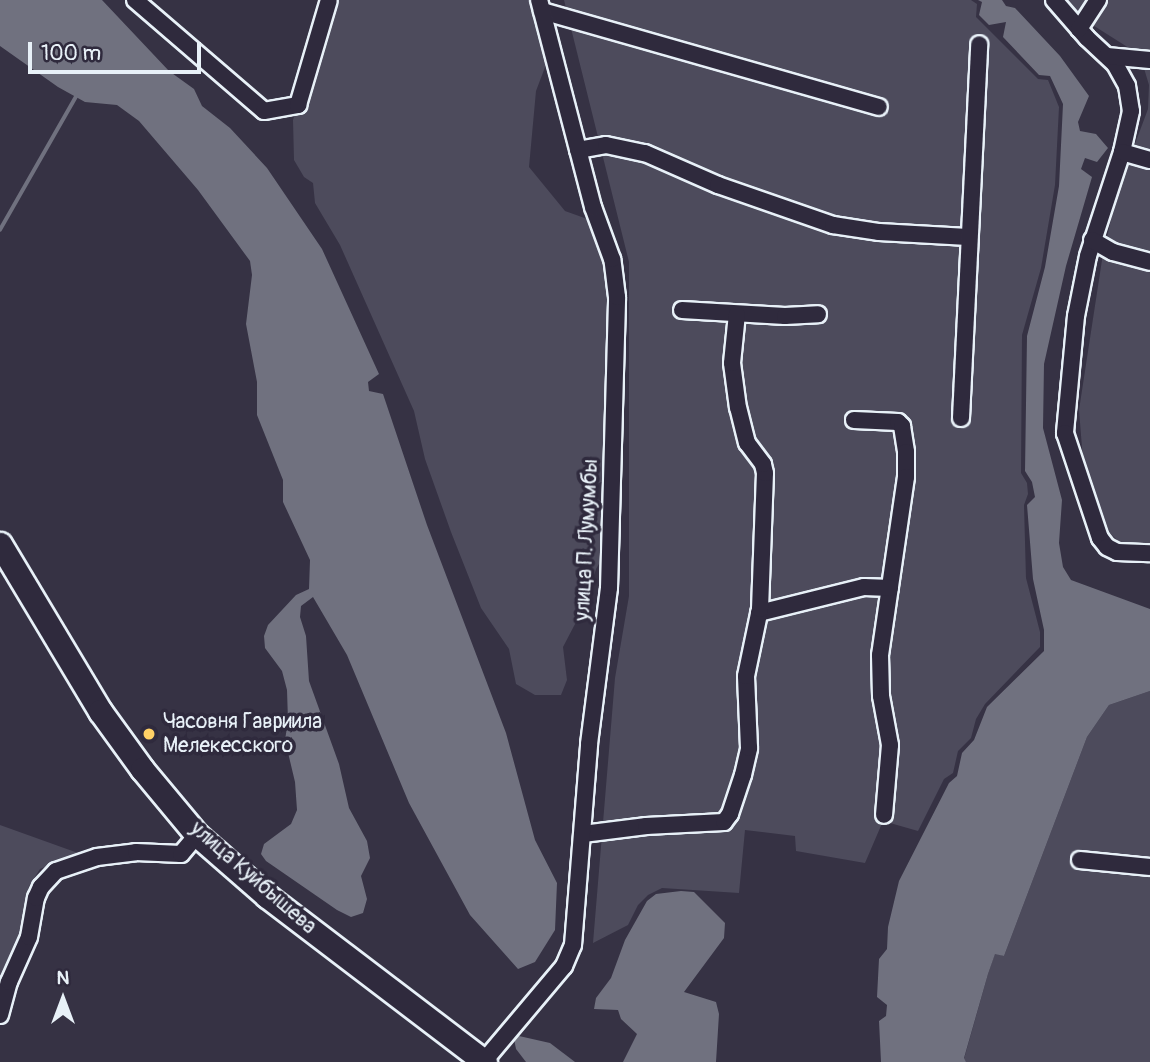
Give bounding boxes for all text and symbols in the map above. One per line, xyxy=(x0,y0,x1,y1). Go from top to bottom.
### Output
scale bar xyxy=(32,28,205,72)
text: 100 m xyxy=(41,40,101,67)
street label: улица П. Лумумбы xyxy=(570,458,604,622)
place label: Часовня Гавриила Мелекесского xyxy=(163,709,322,759)
marker: Часовня Гавриила Мелекесского xyxy=(141,726,157,742)
street label: улица Куйбышева xyxy=(185,816,321,940)
north arrow xyxy=(28,964,98,1034)
text: N xyxy=(57,966,69,990)

